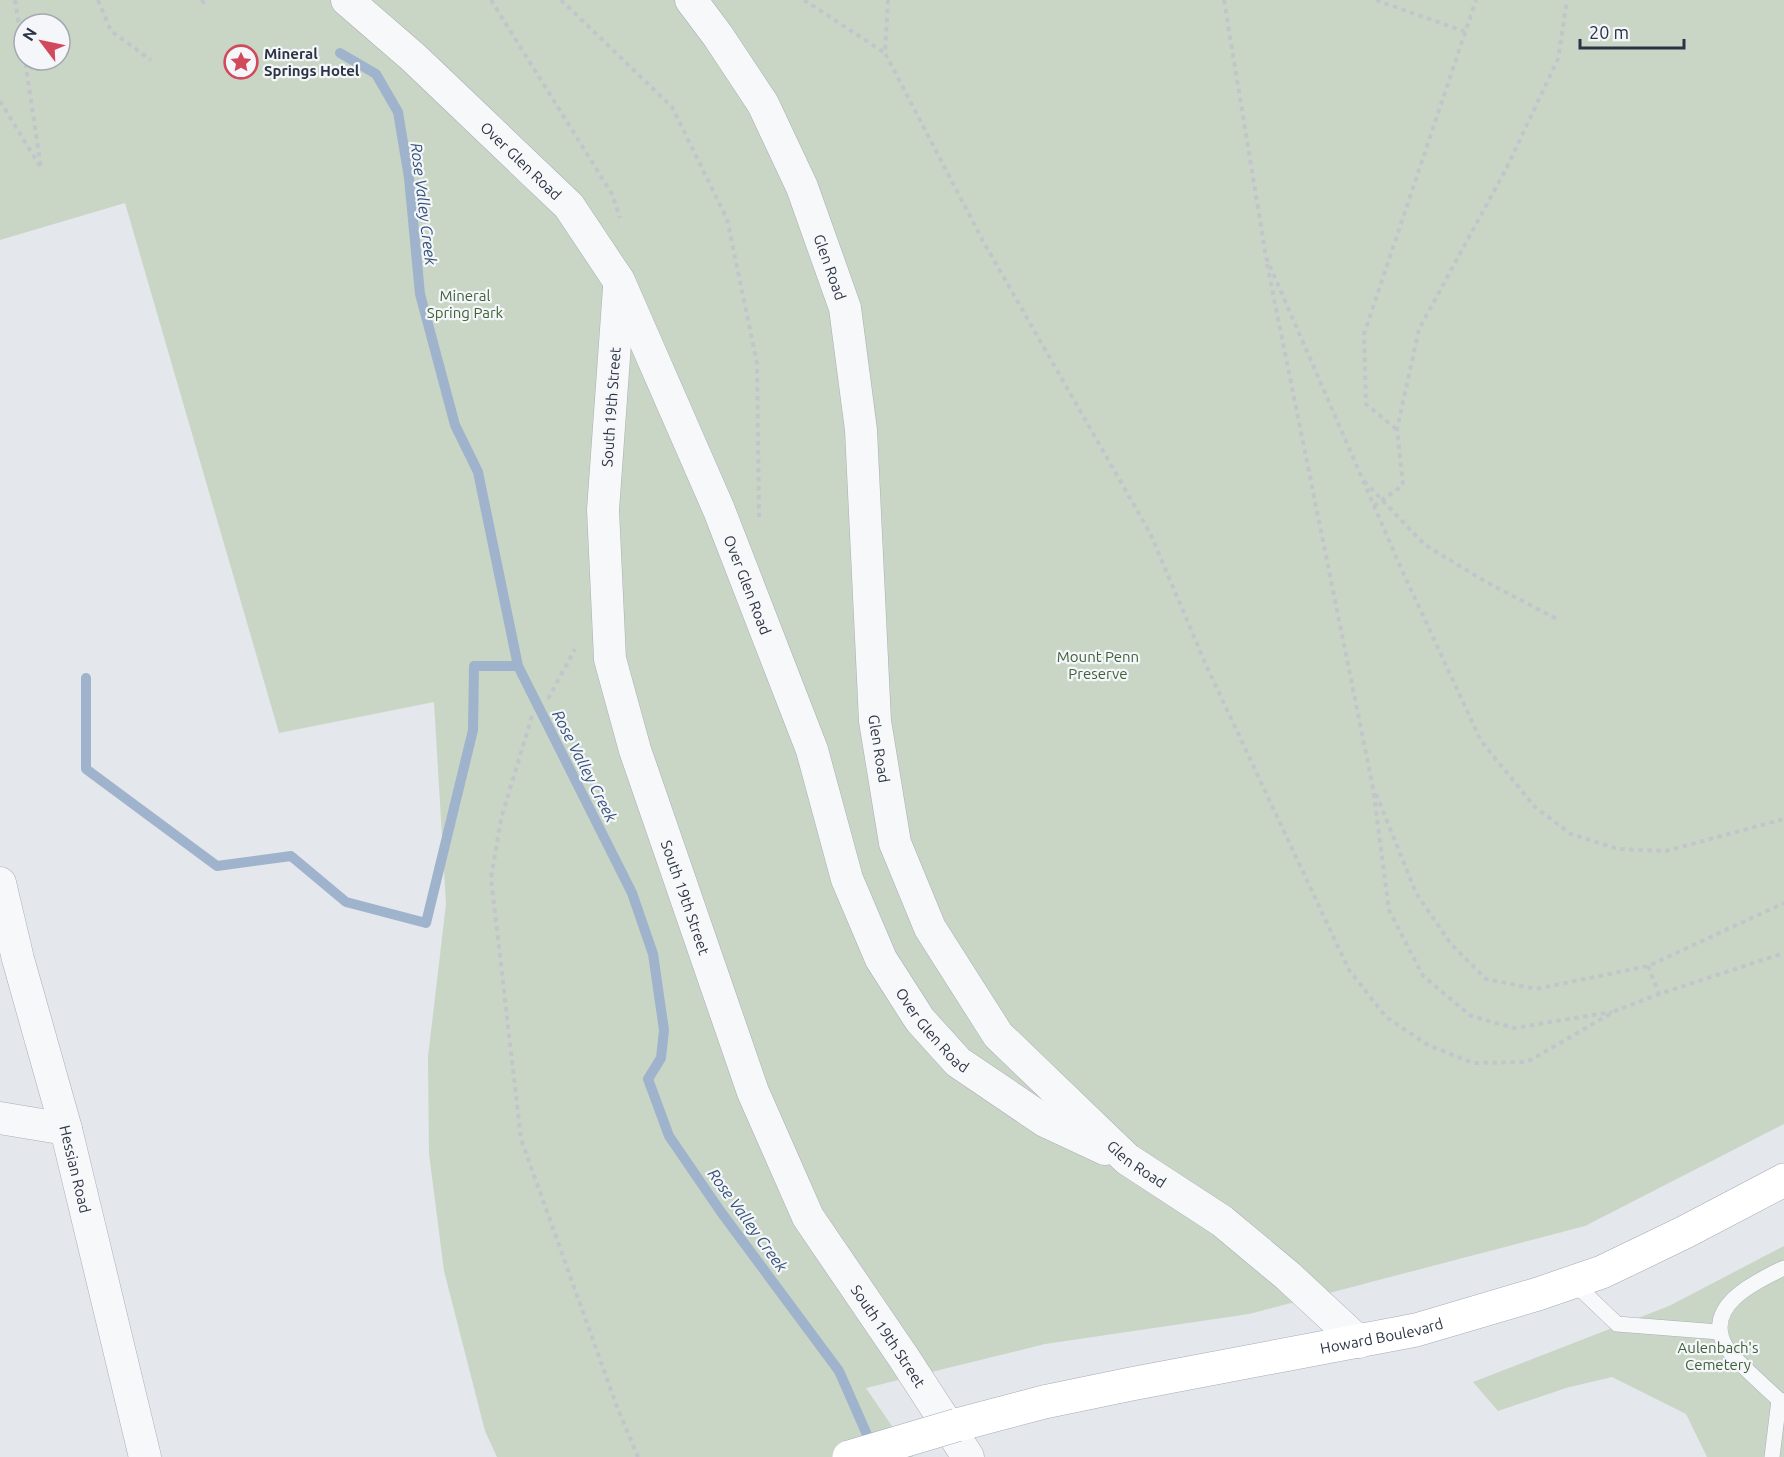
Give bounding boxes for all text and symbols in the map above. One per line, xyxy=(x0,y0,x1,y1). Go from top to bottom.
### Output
north arrow xyxy=(12,12,72,72)
scale bar xyxy=(1580,12,1684,50)
text: 20 m xyxy=(1589,22,1629,42)
text: N xyxy=(18,24,40,44)
place icon: Mineral Springs Hotel xyxy=(223,44,259,80)
place label: Mineral Springs Hotel xyxy=(264,45,360,79)
street label: Over Glen Road xyxy=(477,118,565,203)
water label: Rose Valley Creek xyxy=(408,142,441,267)
street label: Glen Road xyxy=(811,232,850,302)
park label: Mineral Spring Park xyxy=(427,287,504,321)
street label: South 19th Street xyxy=(598,347,624,467)
street label: Over Glen Road xyxy=(721,533,775,637)
park label: Mount Penn Preserve xyxy=(1057,648,1139,682)
water label: Rose Valley Creek xyxy=(549,707,621,826)
street label: Glen Road xyxy=(866,714,893,784)
street label: South 19th Street xyxy=(658,838,713,957)
street label: Over Glen Road xyxy=(893,984,972,1076)
street label: Hessian Road xyxy=(57,1123,94,1215)
street label: Glen Road xyxy=(1104,1136,1169,1191)
water label: Rose Valley Creek xyxy=(705,1165,792,1276)
street label: South 19th Street xyxy=(848,1281,929,1390)
street label: Howard Boulevard xyxy=(1319,1314,1445,1356)
park label: Aulenbach's Cemetery xyxy=(1678,1339,1758,1373)

